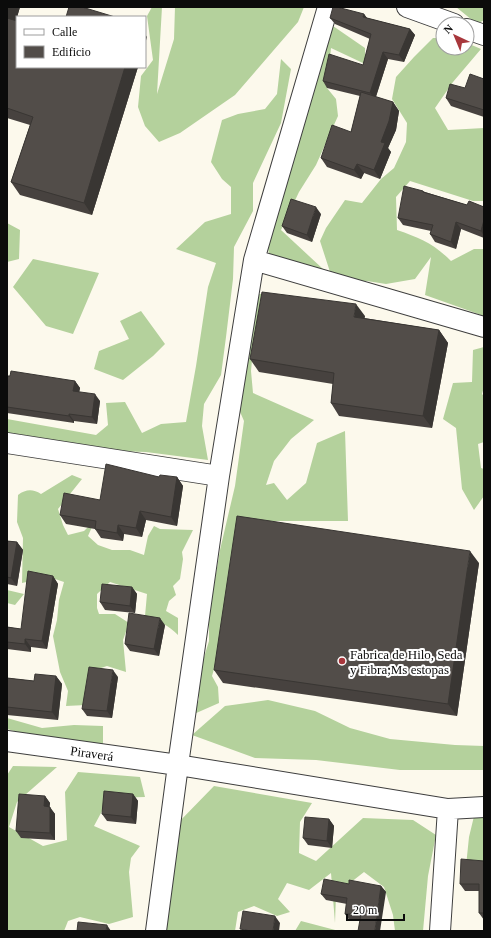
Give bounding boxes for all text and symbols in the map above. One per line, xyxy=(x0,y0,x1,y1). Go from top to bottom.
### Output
legend xyxy=(16,16,146,68)
north arrow xyxy=(435,16,475,56)
text: N xyxy=(441,22,455,36)
text: Calle xyxy=(52,25,77,39)
text: Edificio xyxy=(52,45,91,59)
place label: Fabrica de Hilo, Seda y Fibra;Ms estopas xyxy=(350,647,463,677)
marker: Fabrica de Hilo, Seda y Fibra;Ms estopas xyxy=(337,656,347,666)
street label: Piraverá xyxy=(69,743,115,764)
scale bar xyxy=(347,896,404,922)
text: 20 m xyxy=(353,903,378,917)

